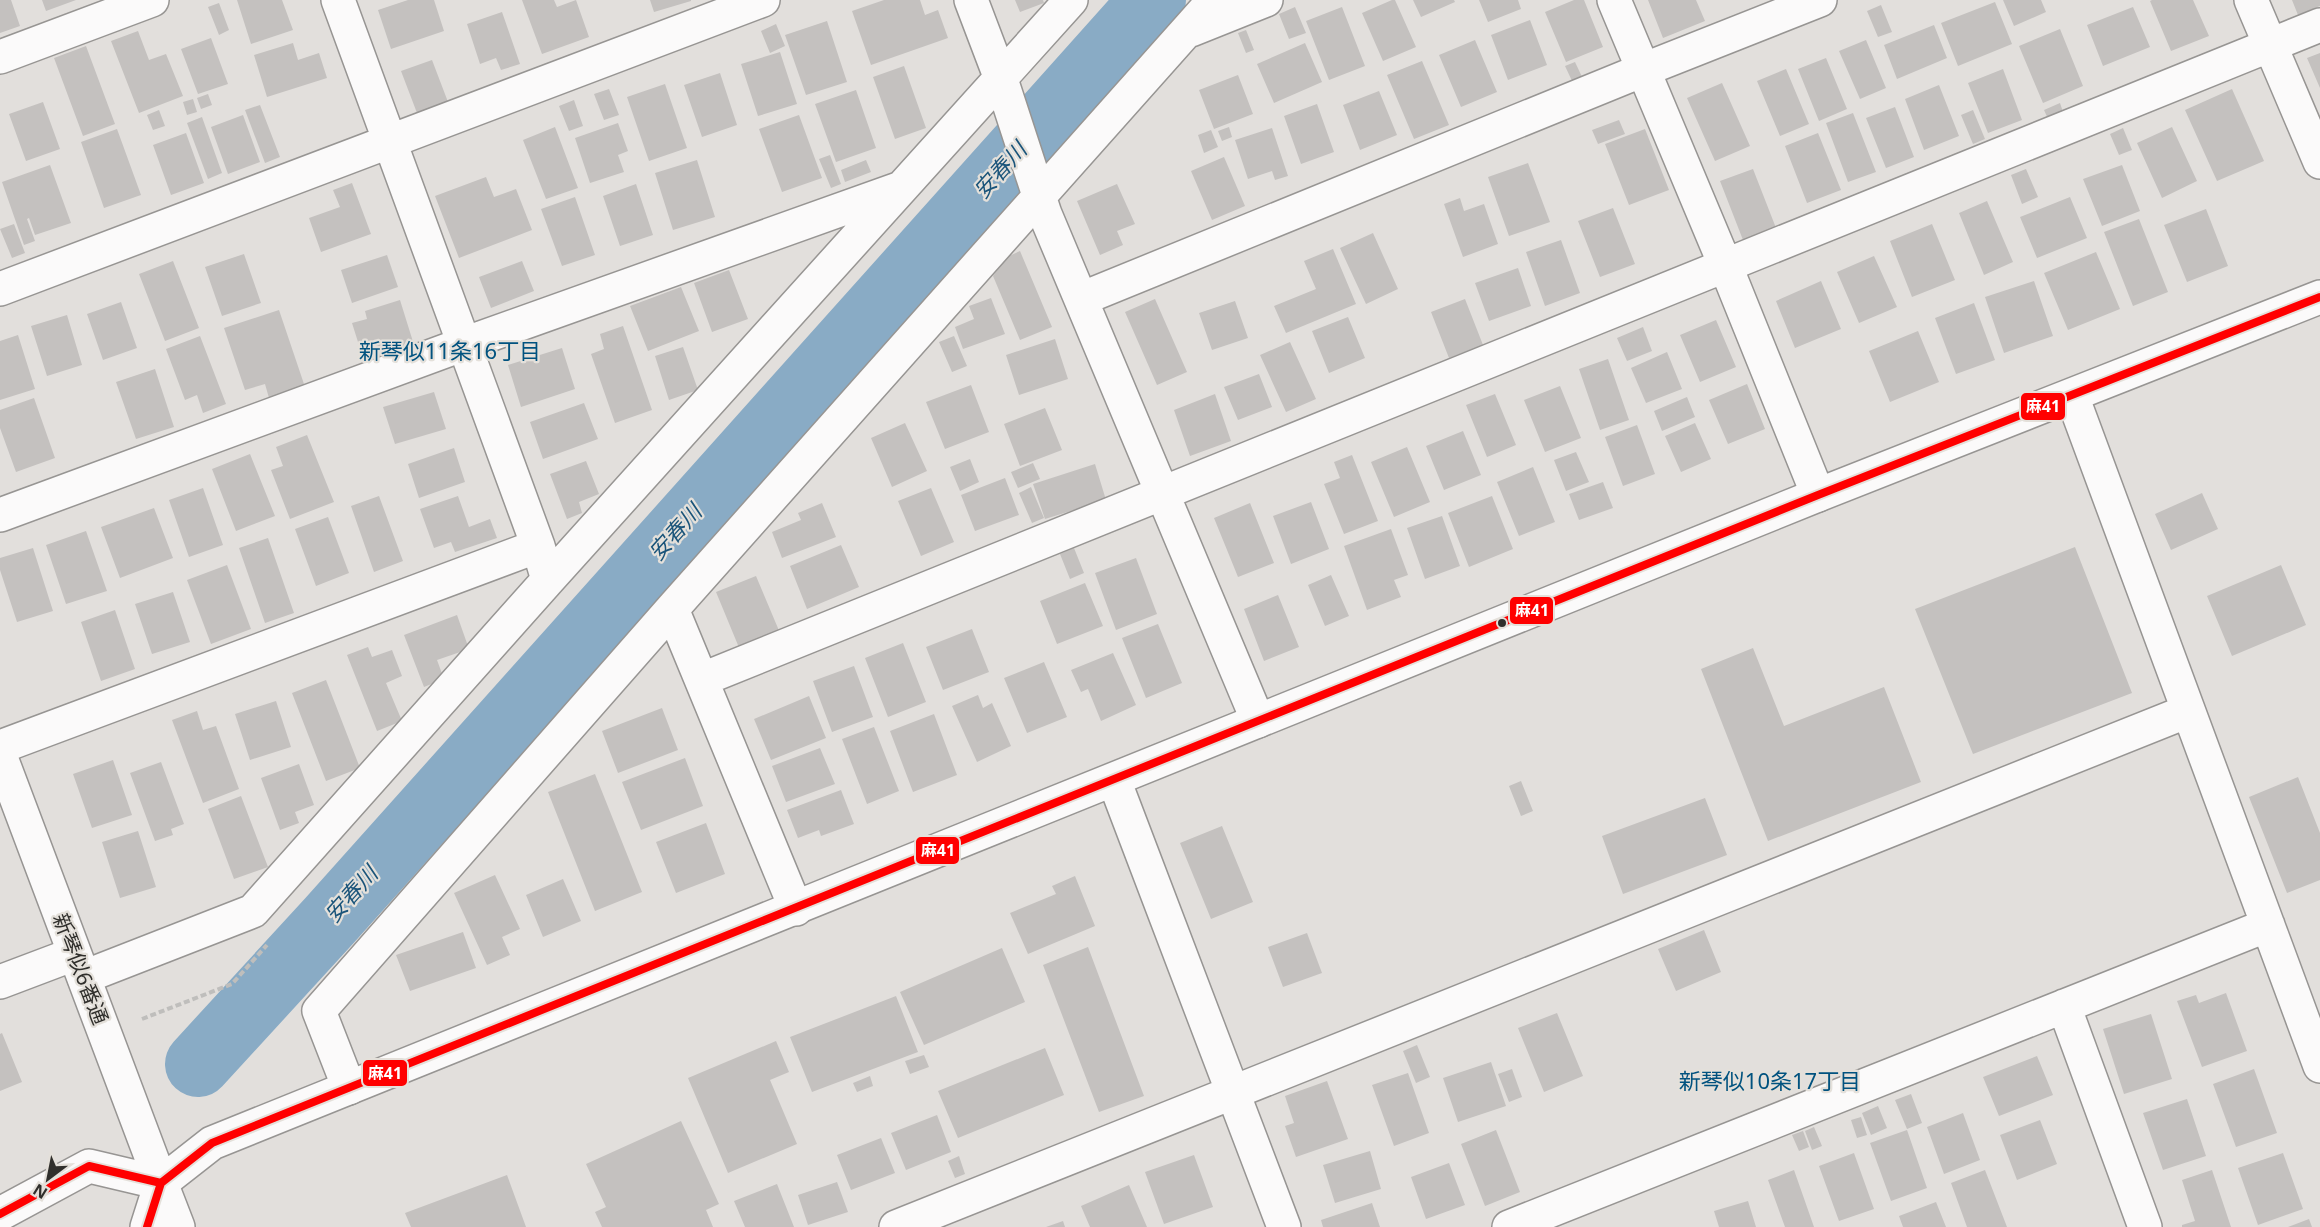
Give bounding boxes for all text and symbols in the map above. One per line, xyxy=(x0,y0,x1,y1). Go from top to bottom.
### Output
water label: 安春川 xyxy=(966,133,1034,204)
district label: 新琴似11条16丁目 xyxy=(359,335,541,365)
line badge: 麻41 xyxy=(2020,392,2066,421)
text: 麻41 xyxy=(2026,395,2060,417)
water label: 安春川 xyxy=(641,495,709,566)
line badge: 麻41 xyxy=(1509,596,1554,625)
text: 麻41 xyxy=(1515,599,1549,621)
unlabelled marker xyxy=(1496,617,1508,629)
line badge: 麻41 xyxy=(915,836,960,865)
text: 麻41 xyxy=(921,839,955,861)
water label: 安春川 xyxy=(317,857,385,928)
street label: 新琴似6番通 xyxy=(47,909,115,1028)
line badge: 麻41 xyxy=(362,1059,408,1087)
text: 麻41 xyxy=(368,1062,402,1084)
district label: 新琴似10条17丁目 xyxy=(1679,1065,1861,1095)
north arrow xyxy=(18,1149,78,1209)
text: N xyxy=(29,1179,51,1204)

